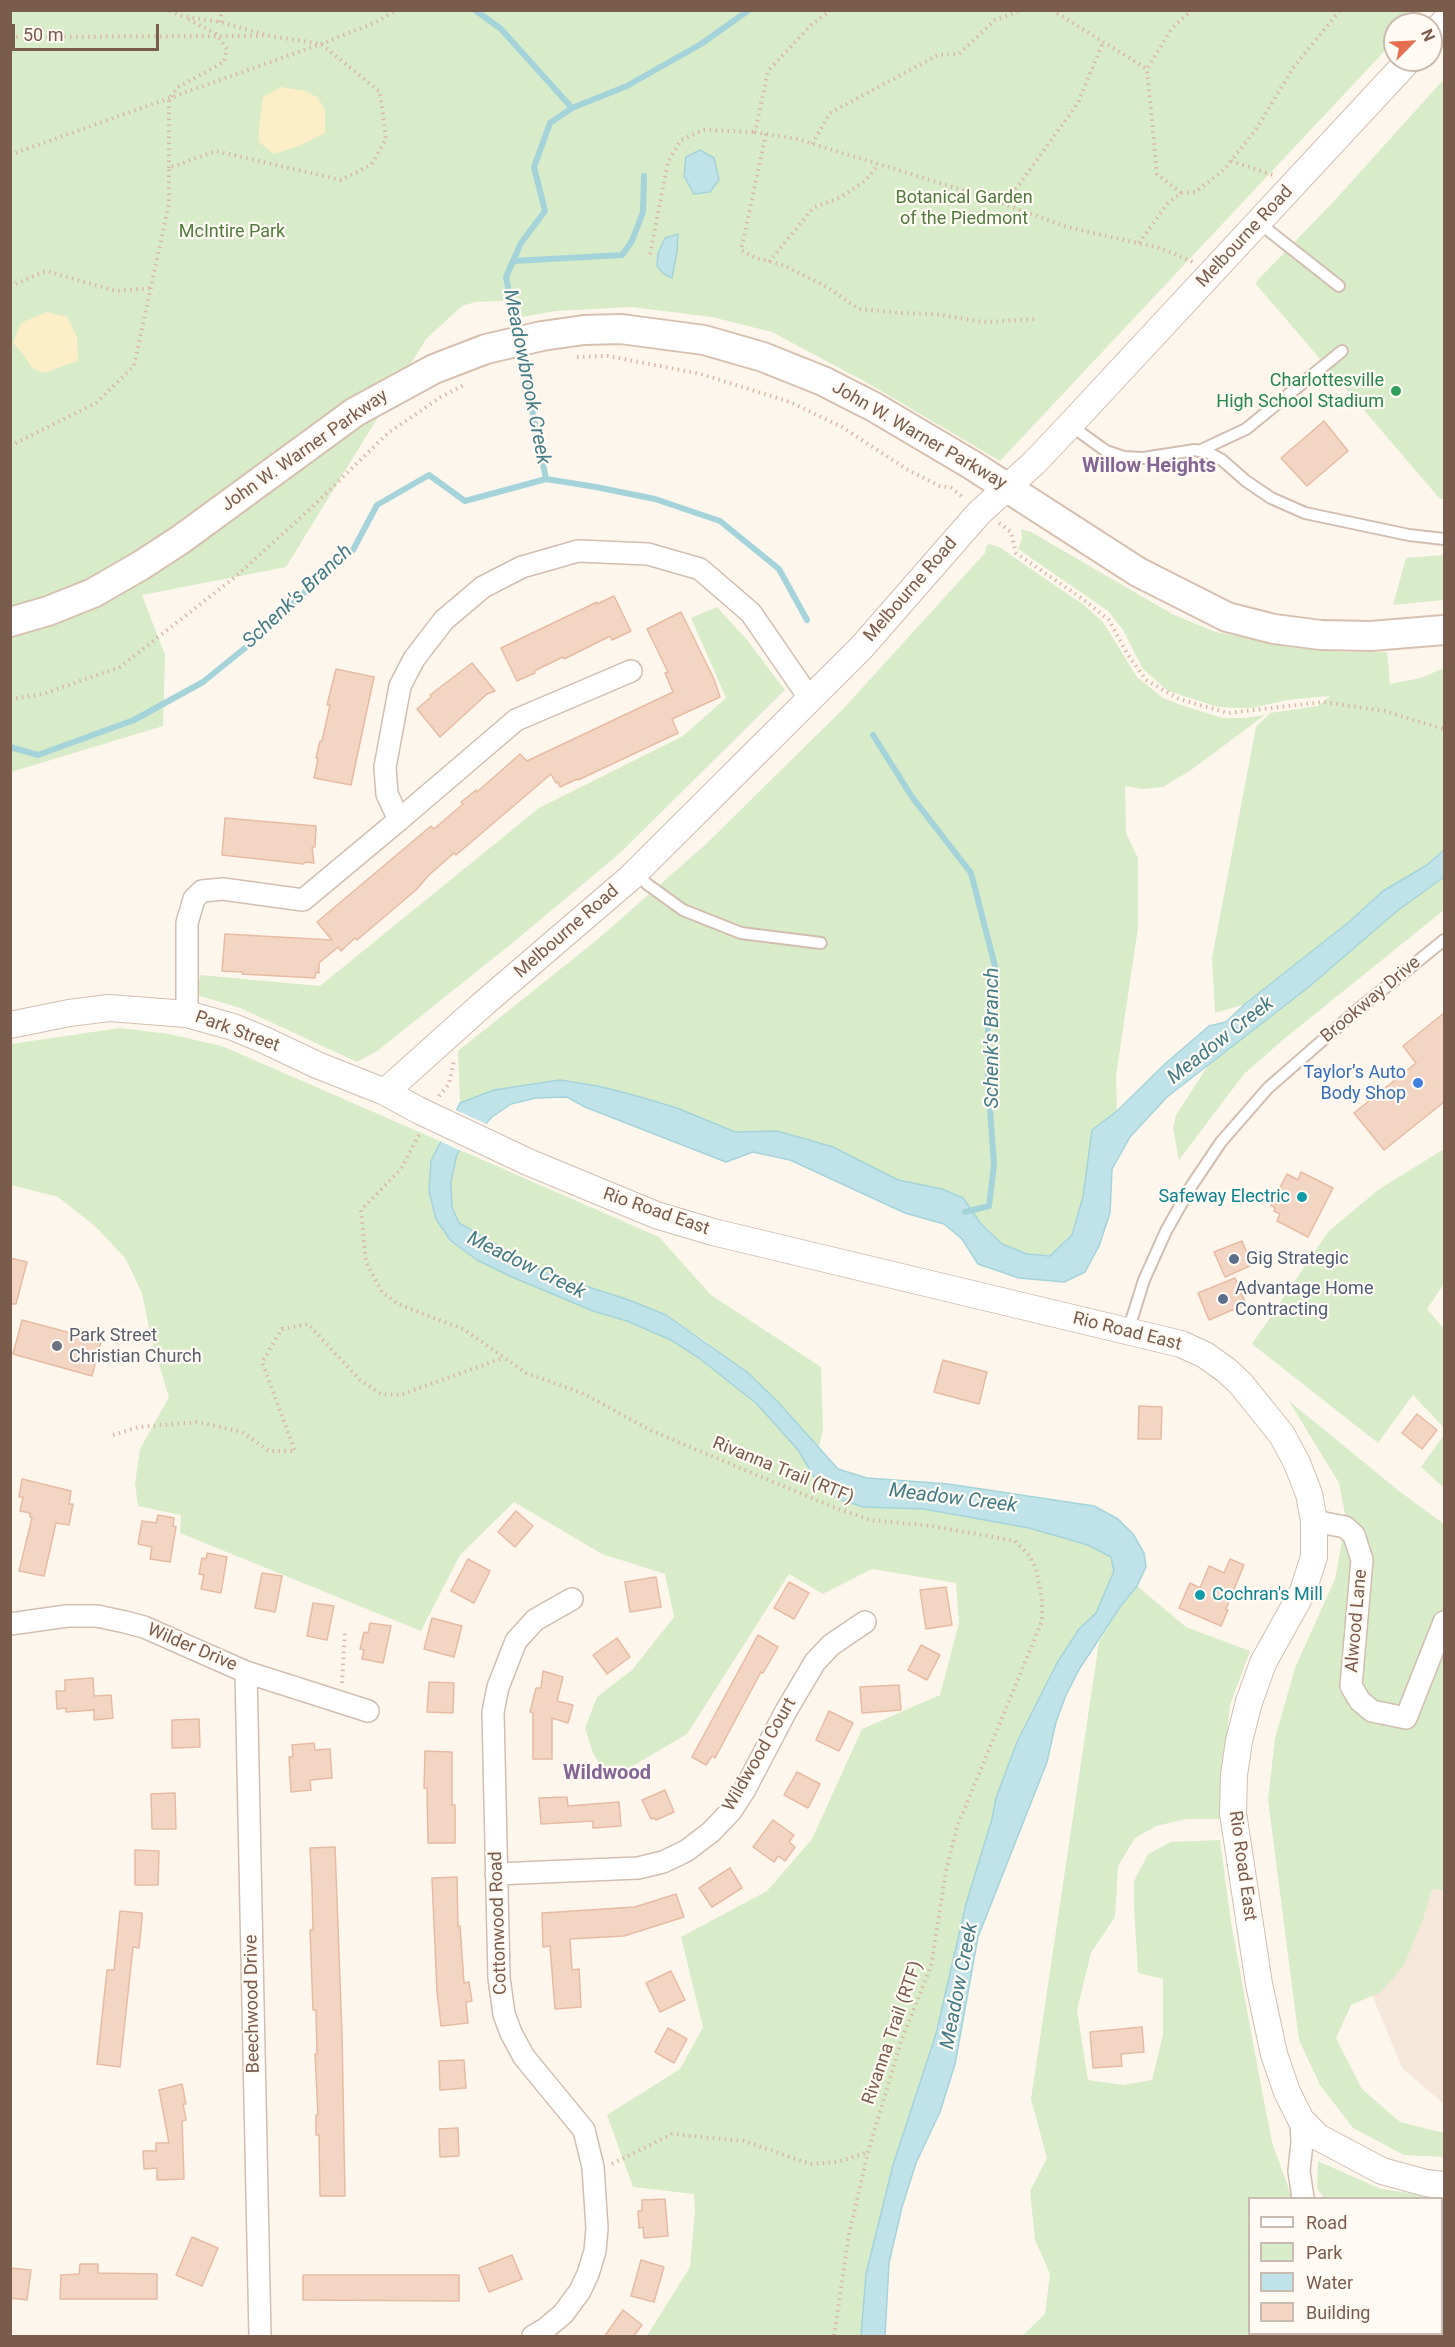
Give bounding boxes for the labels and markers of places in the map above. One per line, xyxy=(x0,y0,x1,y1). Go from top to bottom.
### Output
place label: Charlottesville High School Stadium xyxy=(1216,370,1384,412)
marker: Charlottesville High School Stadium xyxy=(1389,384,1403,398)
place label: Taylor’s Auto Body Shop xyxy=(1303,1062,1406,1104)
marker: Taylor’s Auto Body Shop xyxy=(1411,1076,1425,1090)
place label: Safeway Electric xyxy=(1158,1186,1290,1208)
marker: Safeway Electric xyxy=(1295,1190,1309,1204)
place label: Gig Strategic xyxy=(1246,1248,1349,1270)
marker: Gig Strategic xyxy=(1227,1252,1241,1266)
place label: Advantage Home Contracting xyxy=(1235,1278,1373,1320)
marker: Advantage Home Contracting xyxy=(1216,1292,1230,1306)
place label: Park Street Christian Church xyxy=(69,1325,202,1368)
marker: Park Street Christian Church xyxy=(50,1339,64,1353)
place label: Cochran's Mill xyxy=(1212,1584,1323,1606)
marker: Cochran's Mill xyxy=(1193,1588,1207,1602)

